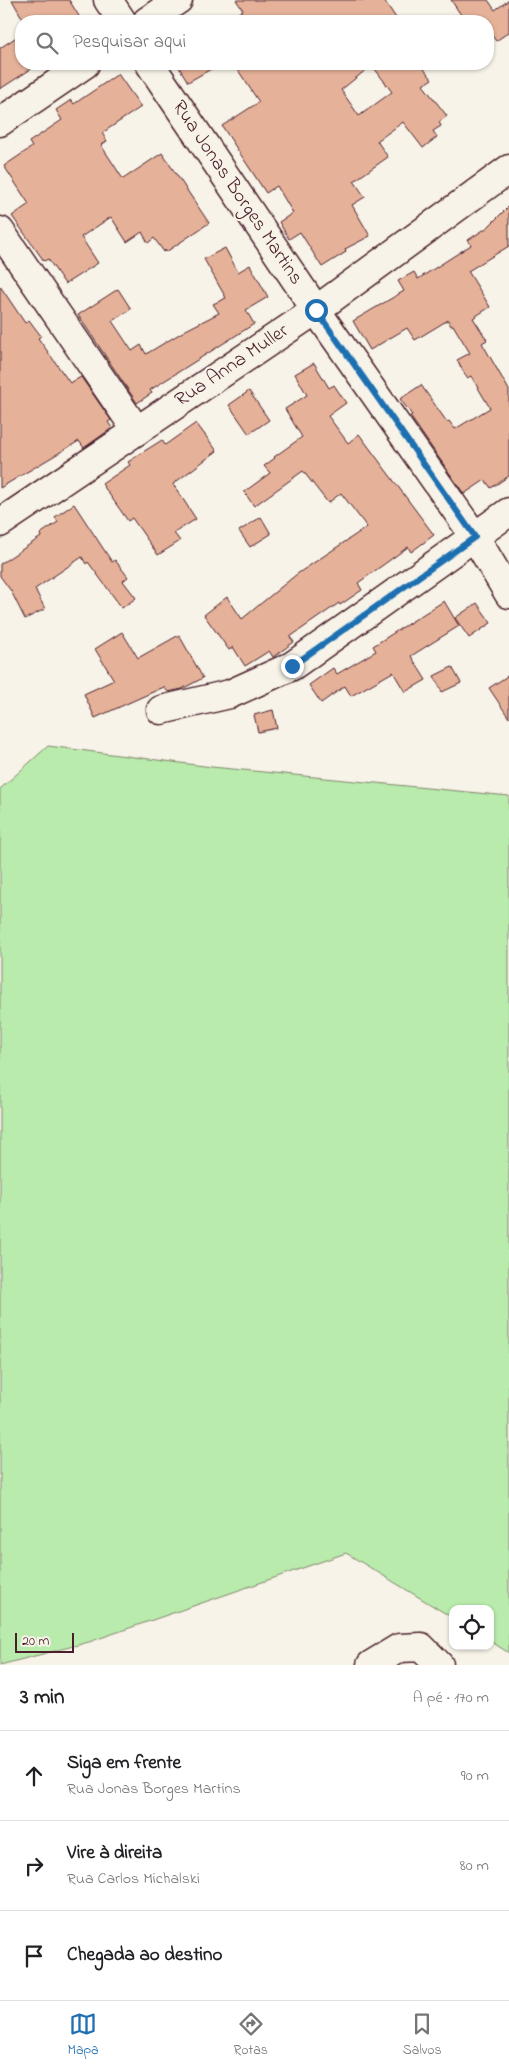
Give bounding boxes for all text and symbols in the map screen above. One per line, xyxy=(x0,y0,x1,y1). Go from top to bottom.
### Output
search box xyxy=(15,15,494,70)
icon: search xyxy=(33,29,61,57)
text: Pesquisar aqui xyxy=(73,29,186,56)
street label: Rua Jonas Borges Martins xyxy=(163,95,310,292)
route start xyxy=(305,299,328,322)
street label: Rua Anna Muller xyxy=(169,317,295,415)
route end xyxy=(281,655,304,678)
map controls xyxy=(449,1605,494,1650)
button: locate xyxy=(449,1605,494,1650)
scale bar xyxy=(15,1630,74,1653)
text: 20 m xyxy=(22,1631,49,1652)
text: 3 min xyxy=(20,1683,64,1713)
text: A pé · 170 m xyxy=(413,1686,489,1710)
text: Siga em frente xyxy=(67,1750,181,1777)
icon: ahead xyxy=(20,1762,48,1790)
text: 90 m xyxy=(461,1764,489,1788)
text: Rua Jonas Borges Martins xyxy=(67,1777,241,1801)
text: Vire à direita xyxy=(67,1840,162,1867)
icon: right xyxy=(20,1852,48,1880)
text: 80 m xyxy=(460,1854,489,1878)
text: Rua Carlos Michalski xyxy=(67,1867,200,1891)
icon: arrive xyxy=(20,1942,48,1970)
text: Chegada ao destino xyxy=(67,1942,222,1969)
tab: Mapa xyxy=(67,2010,99,2061)
tab: Rotas xyxy=(234,2010,268,2061)
tab: Salvos xyxy=(403,2010,442,2061)

